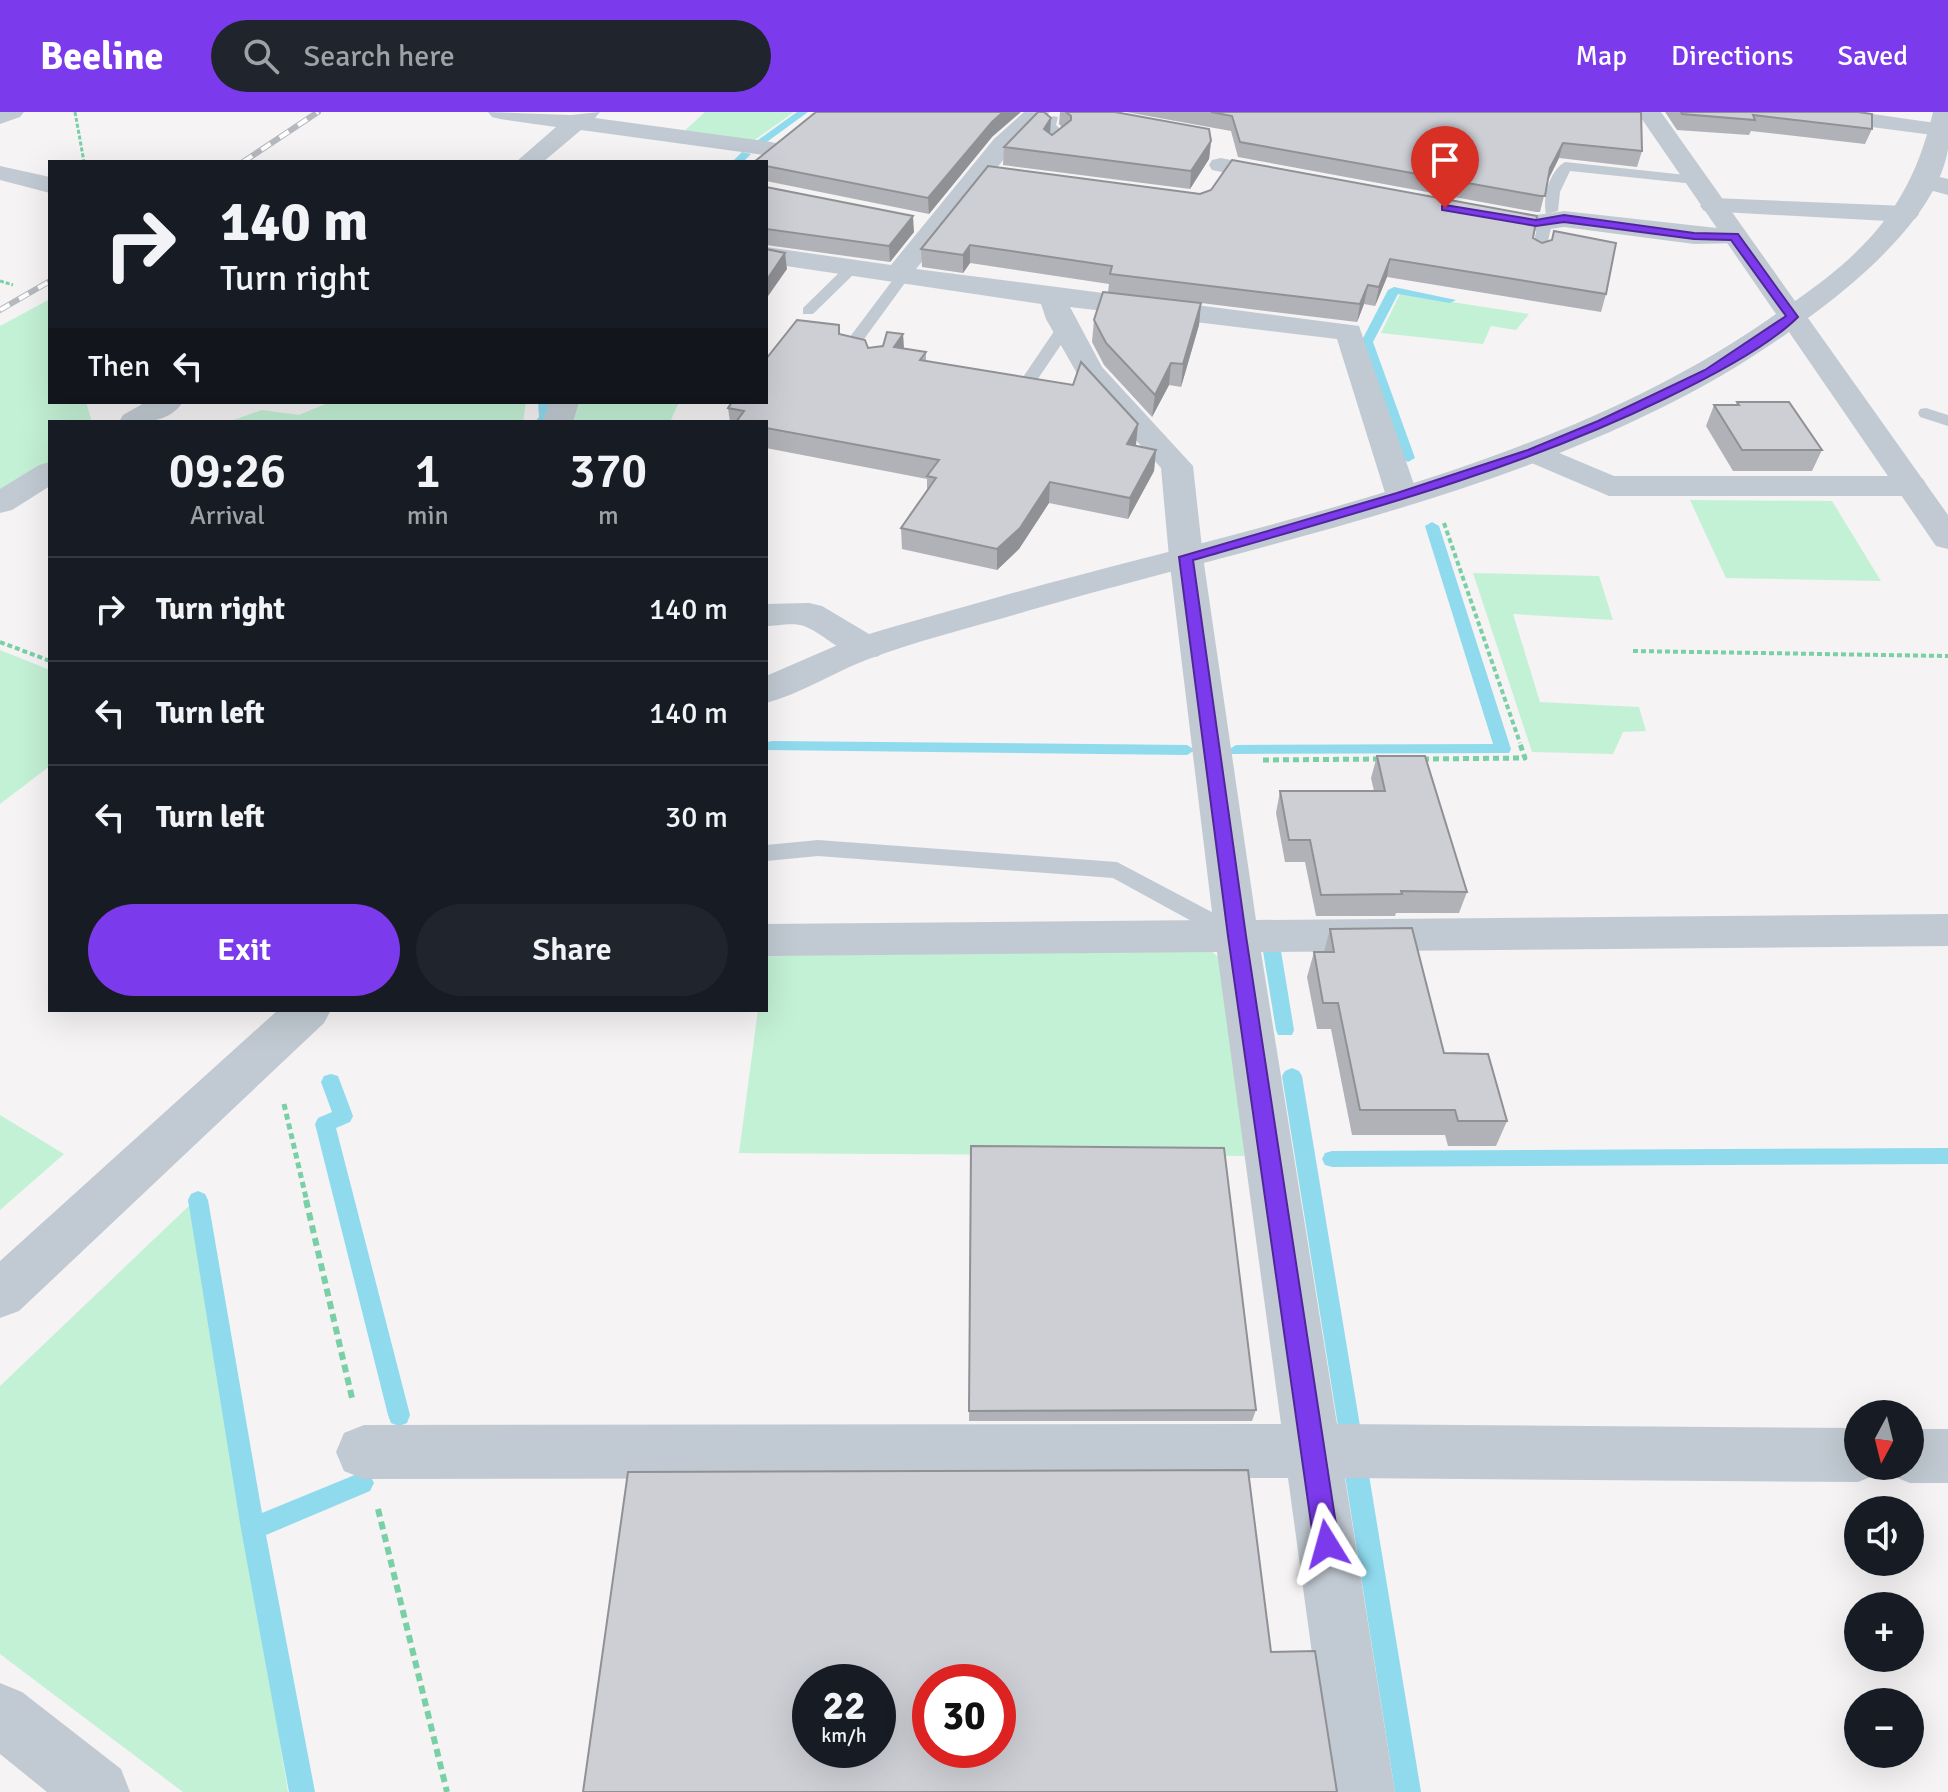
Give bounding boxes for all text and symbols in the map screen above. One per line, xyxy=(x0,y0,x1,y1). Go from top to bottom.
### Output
search box xyxy=(211,20,771,92)
text: Beeline xyxy=(40,33,163,80)
icon: search xyxy=(239,34,283,78)
text: Search here xyxy=(303,38,455,75)
text: Map xyxy=(1575,39,1627,73)
text: Directions xyxy=(1671,39,1793,73)
text: Saved xyxy=(1837,39,1908,73)
pin xyxy=(1411,126,1479,208)
icon: arrive xyxy=(1423,138,1467,182)
text: 140 m xyxy=(220,187,368,256)
icon: right xyxy=(88,192,192,296)
text: Turn right xyxy=(220,256,370,301)
icon: left xyxy=(166,344,210,388)
text: Then xyxy=(88,348,150,385)
text: 09:26 xyxy=(169,442,286,501)
text: 1 xyxy=(415,442,441,501)
text: 370 xyxy=(569,442,647,501)
text: Arrival xyxy=(190,500,265,532)
text: min xyxy=(407,500,449,532)
text: m xyxy=(598,500,619,532)
icon: right xyxy=(88,587,132,631)
text: Turn right xyxy=(156,591,285,628)
text: 140 m xyxy=(649,591,728,628)
icon: left xyxy=(88,691,132,735)
text: Turn left xyxy=(156,695,265,732)
text: 140 m xyxy=(649,695,728,732)
icon: left xyxy=(88,795,132,839)
text: Turn left xyxy=(156,799,265,836)
text: 30 m xyxy=(665,799,728,836)
button: Exit xyxy=(88,904,400,996)
button: Share xyxy=(416,904,728,996)
north arrow xyxy=(1844,1400,1924,1480)
map controls xyxy=(1844,1400,1924,1768)
button: sound xyxy=(1844,1496,1924,1576)
position arrow xyxy=(1285,1502,1369,1586)
button: + xyxy=(1844,1592,1924,1672)
speed limit sign: 30 xyxy=(912,1664,1016,1768)
text: 22 xyxy=(822,1681,866,1731)
button: − xyxy=(1844,1688,1924,1768)
text: km/h xyxy=(821,1723,867,1748)

